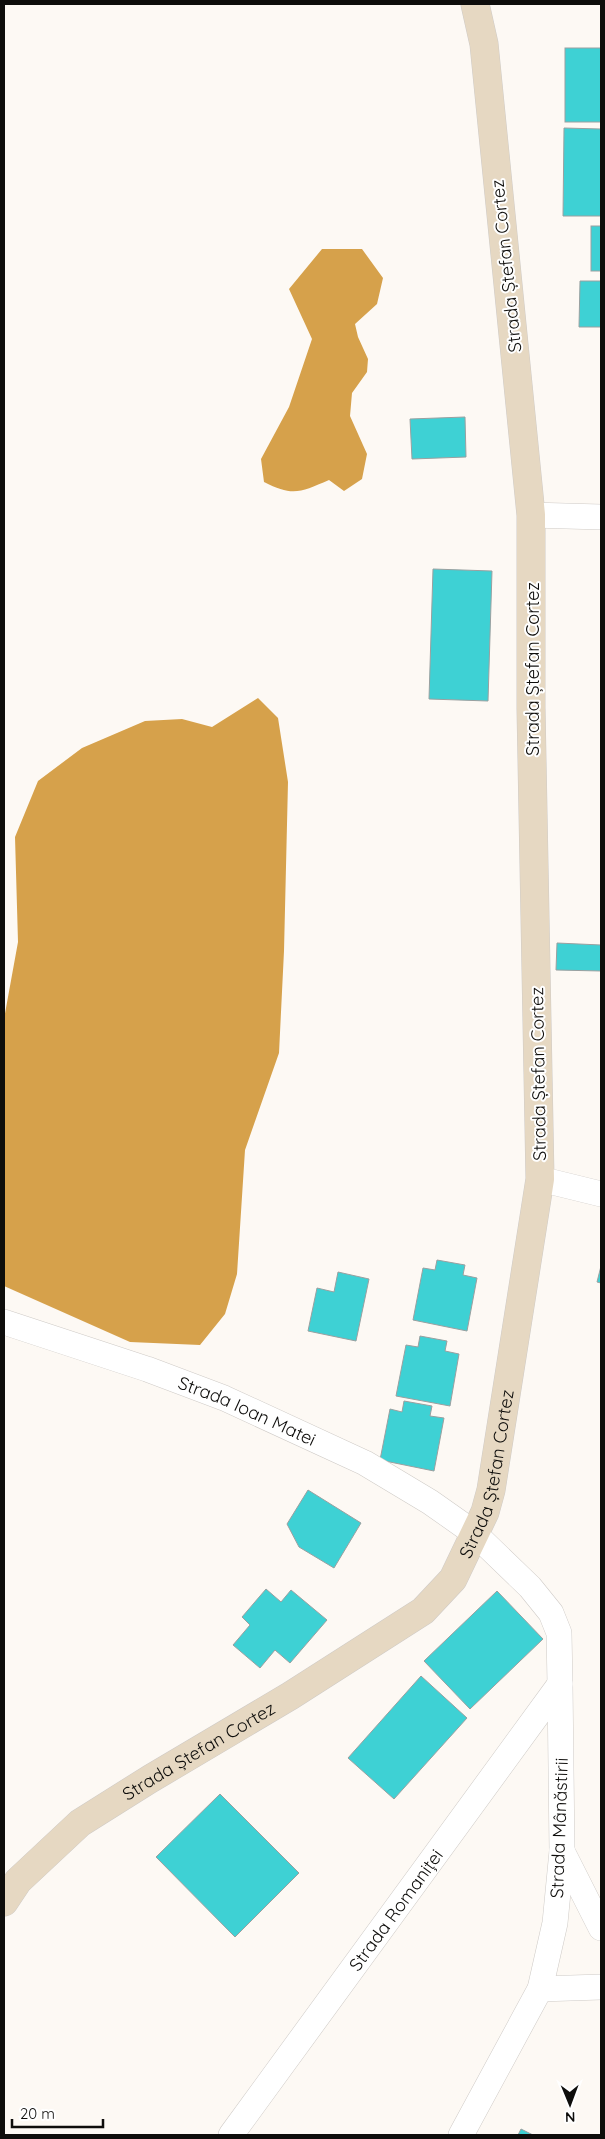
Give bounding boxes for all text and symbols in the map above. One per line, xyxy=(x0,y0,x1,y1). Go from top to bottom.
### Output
street label: Strada Ștefan Cortez xyxy=(485,178,527,354)
street label: Strada Ștefan Cortez xyxy=(521,582,544,756)
street label: Strada Ștefan Cortez xyxy=(525,987,551,1161)
street label: Strada Ioan Matei xyxy=(175,1370,320,1450)
street label: Strada Ștefan Cortez xyxy=(453,1388,518,1562)
street label: Strada Ștefan Cortez xyxy=(118,1696,279,1805)
street label: Strada Mânăstirii xyxy=(545,1757,573,1899)
street label: Strada Romaniței xyxy=(343,1844,448,1975)
north arrow xyxy=(545,2079,595,2129)
scale bar xyxy=(12,2096,104,2128)
text: 20 m xyxy=(20,2104,55,2123)
text: N xyxy=(565,2108,576,2126)

